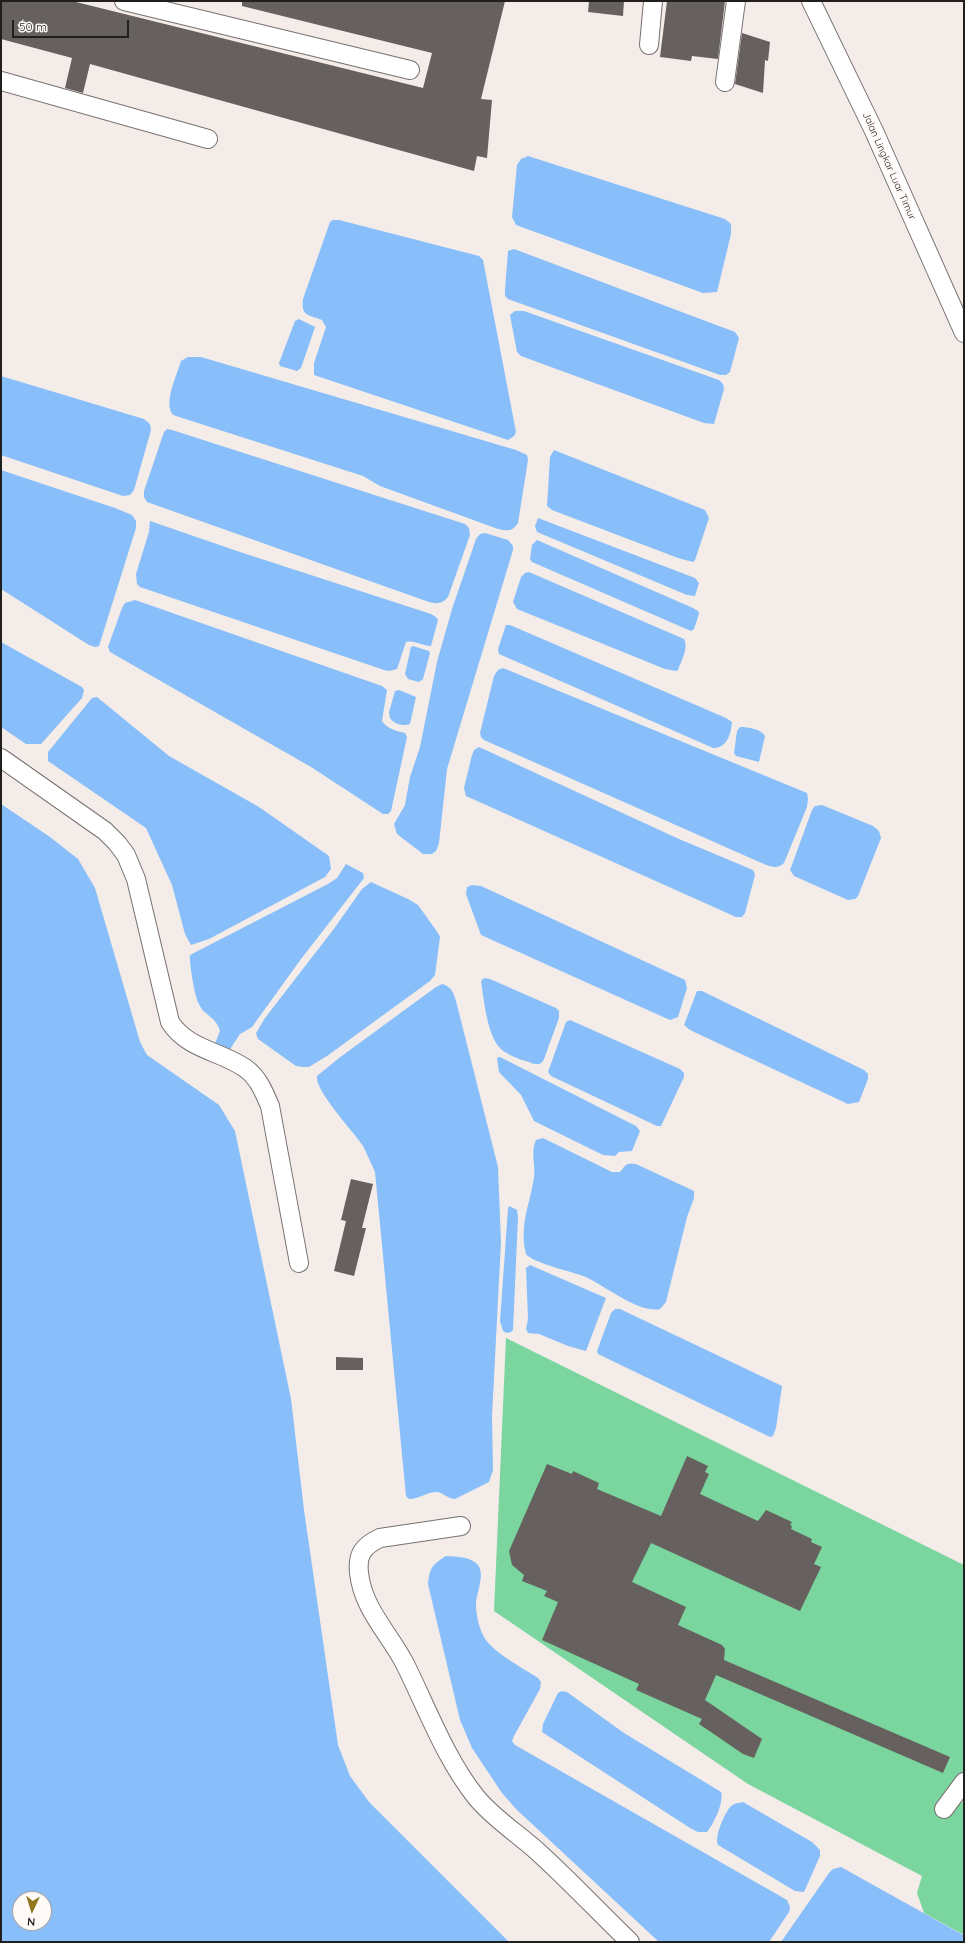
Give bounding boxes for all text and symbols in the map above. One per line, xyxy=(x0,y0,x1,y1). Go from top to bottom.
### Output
scale bar xyxy=(14,12,131,38)
text: 50 m xyxy=(19,19,47,34)
street label: Jalan Lingkar Luar Timur xyxy=(860,110,918,222)
north arrow xyxy=(12,1891,52,1931)
text: N xyxy=(27,1915,36,1929)

